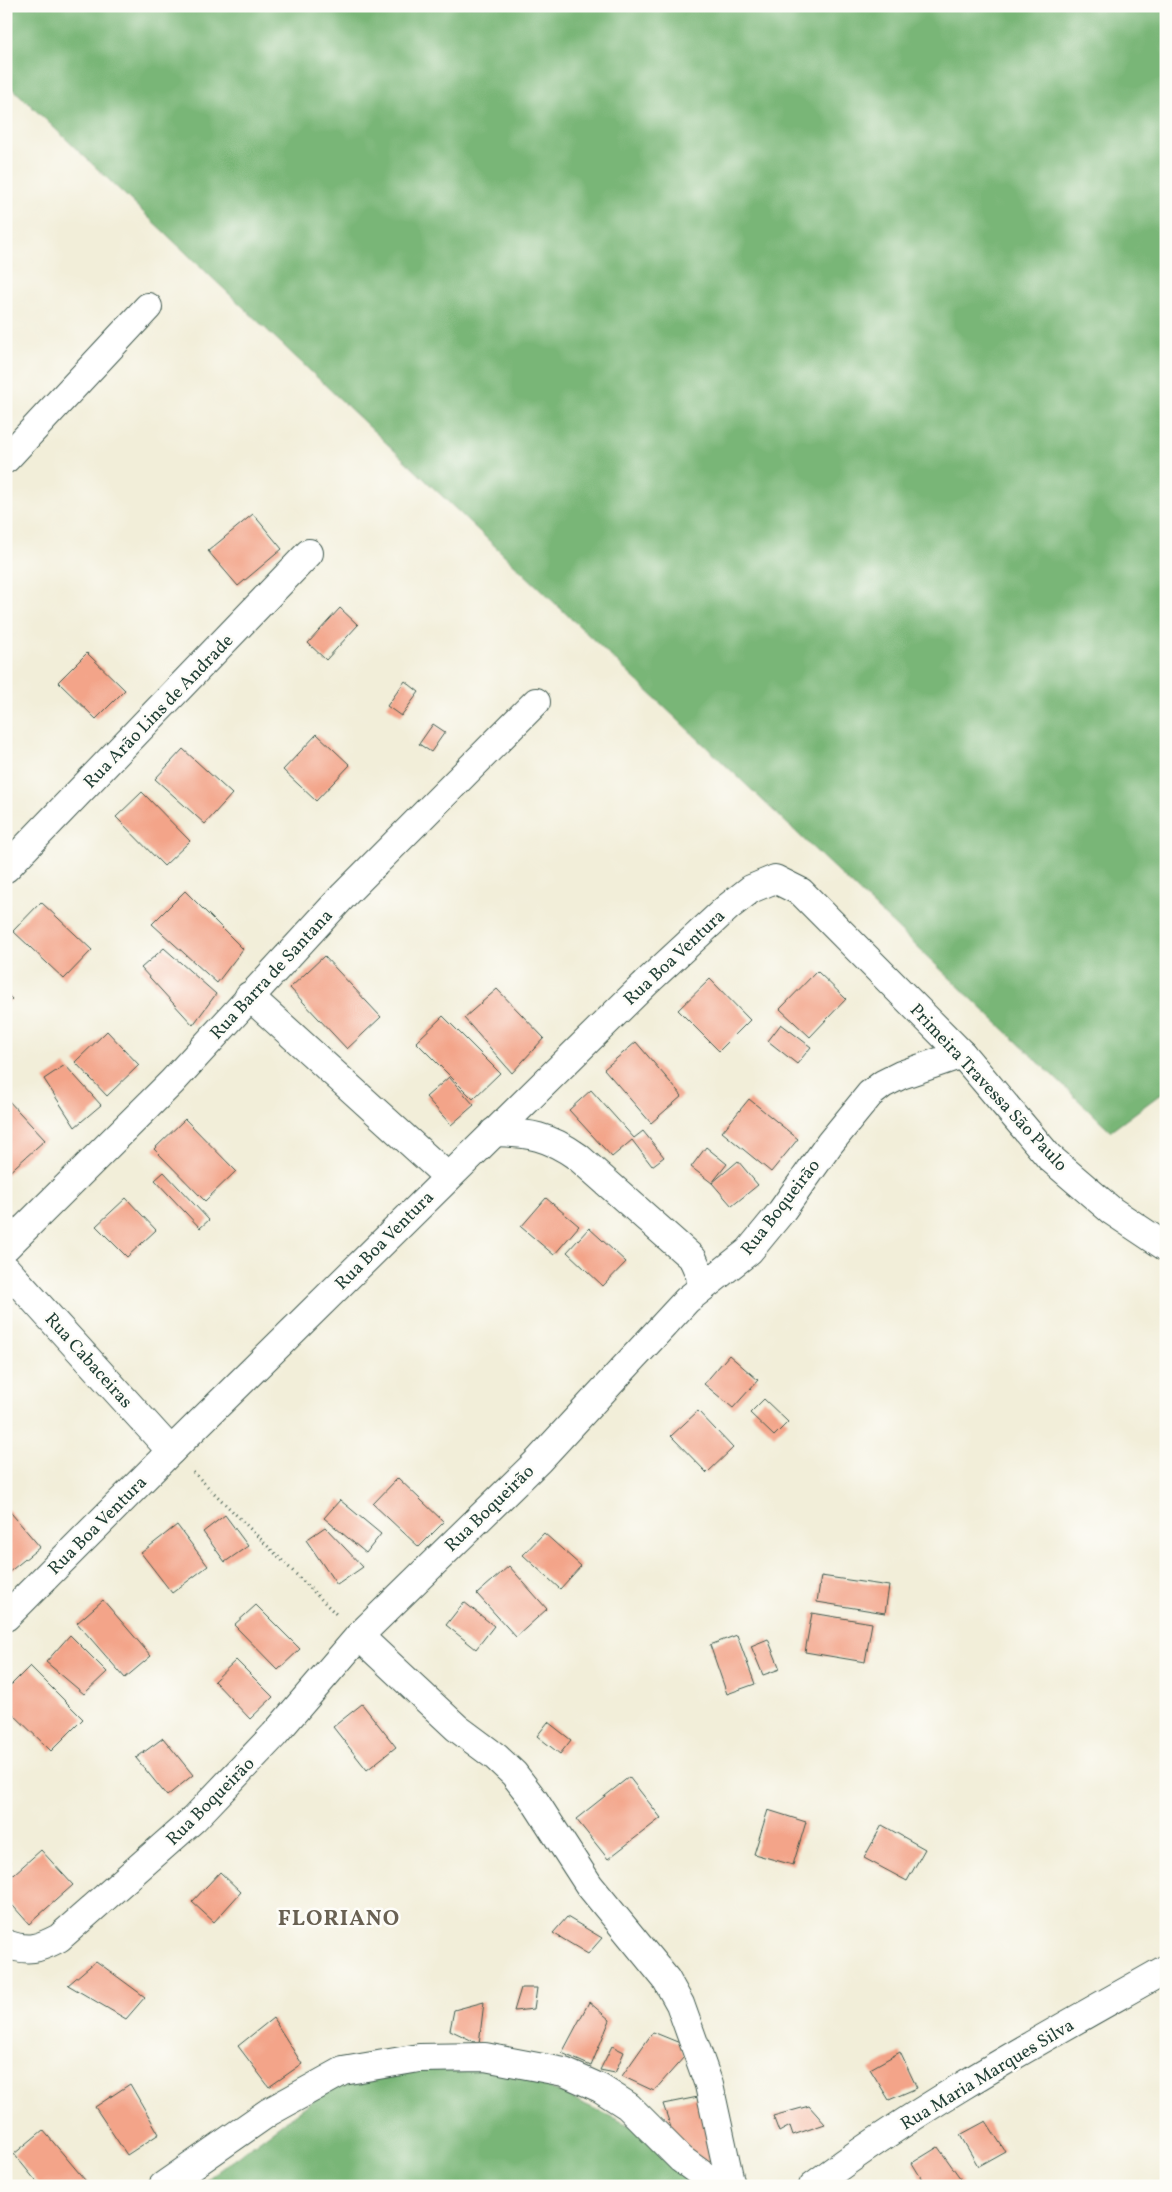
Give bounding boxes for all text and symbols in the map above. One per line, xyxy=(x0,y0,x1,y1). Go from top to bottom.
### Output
street label: Rua Arão Lins de Andrade xyxy=(79,629,240,795)
street label: Rua Barra de Santana xyxy=(205,904,339,1046)
street label: Rua Boa Ventura xyxy=(619,904,731,1012)
street label: Primeira Travessa São Paulo xyxy=(903,999,1072,1177)
street label: Rua Boqueirão xyxy=(736,1155,827,1261)
street label: Rua Boa Ventura xyxy=(330,1186,440,1296)
street label: Rua Cabaceiras xyxy=(38,1308,138,1414)
street label: Rua Boqueirão xyxy=(440,1460,540,1558)
street label: Rua Boa Ventura xyxy=(43,1471,153,1581)
street label: Rua Boqueirão xyxy=(161,1752,261,1852)
district label: FLORIANO xyxy=(278,1904,400,1935)
street label: Rua Maria Marques Silva xyxy=(896,2013,1079,2137)

